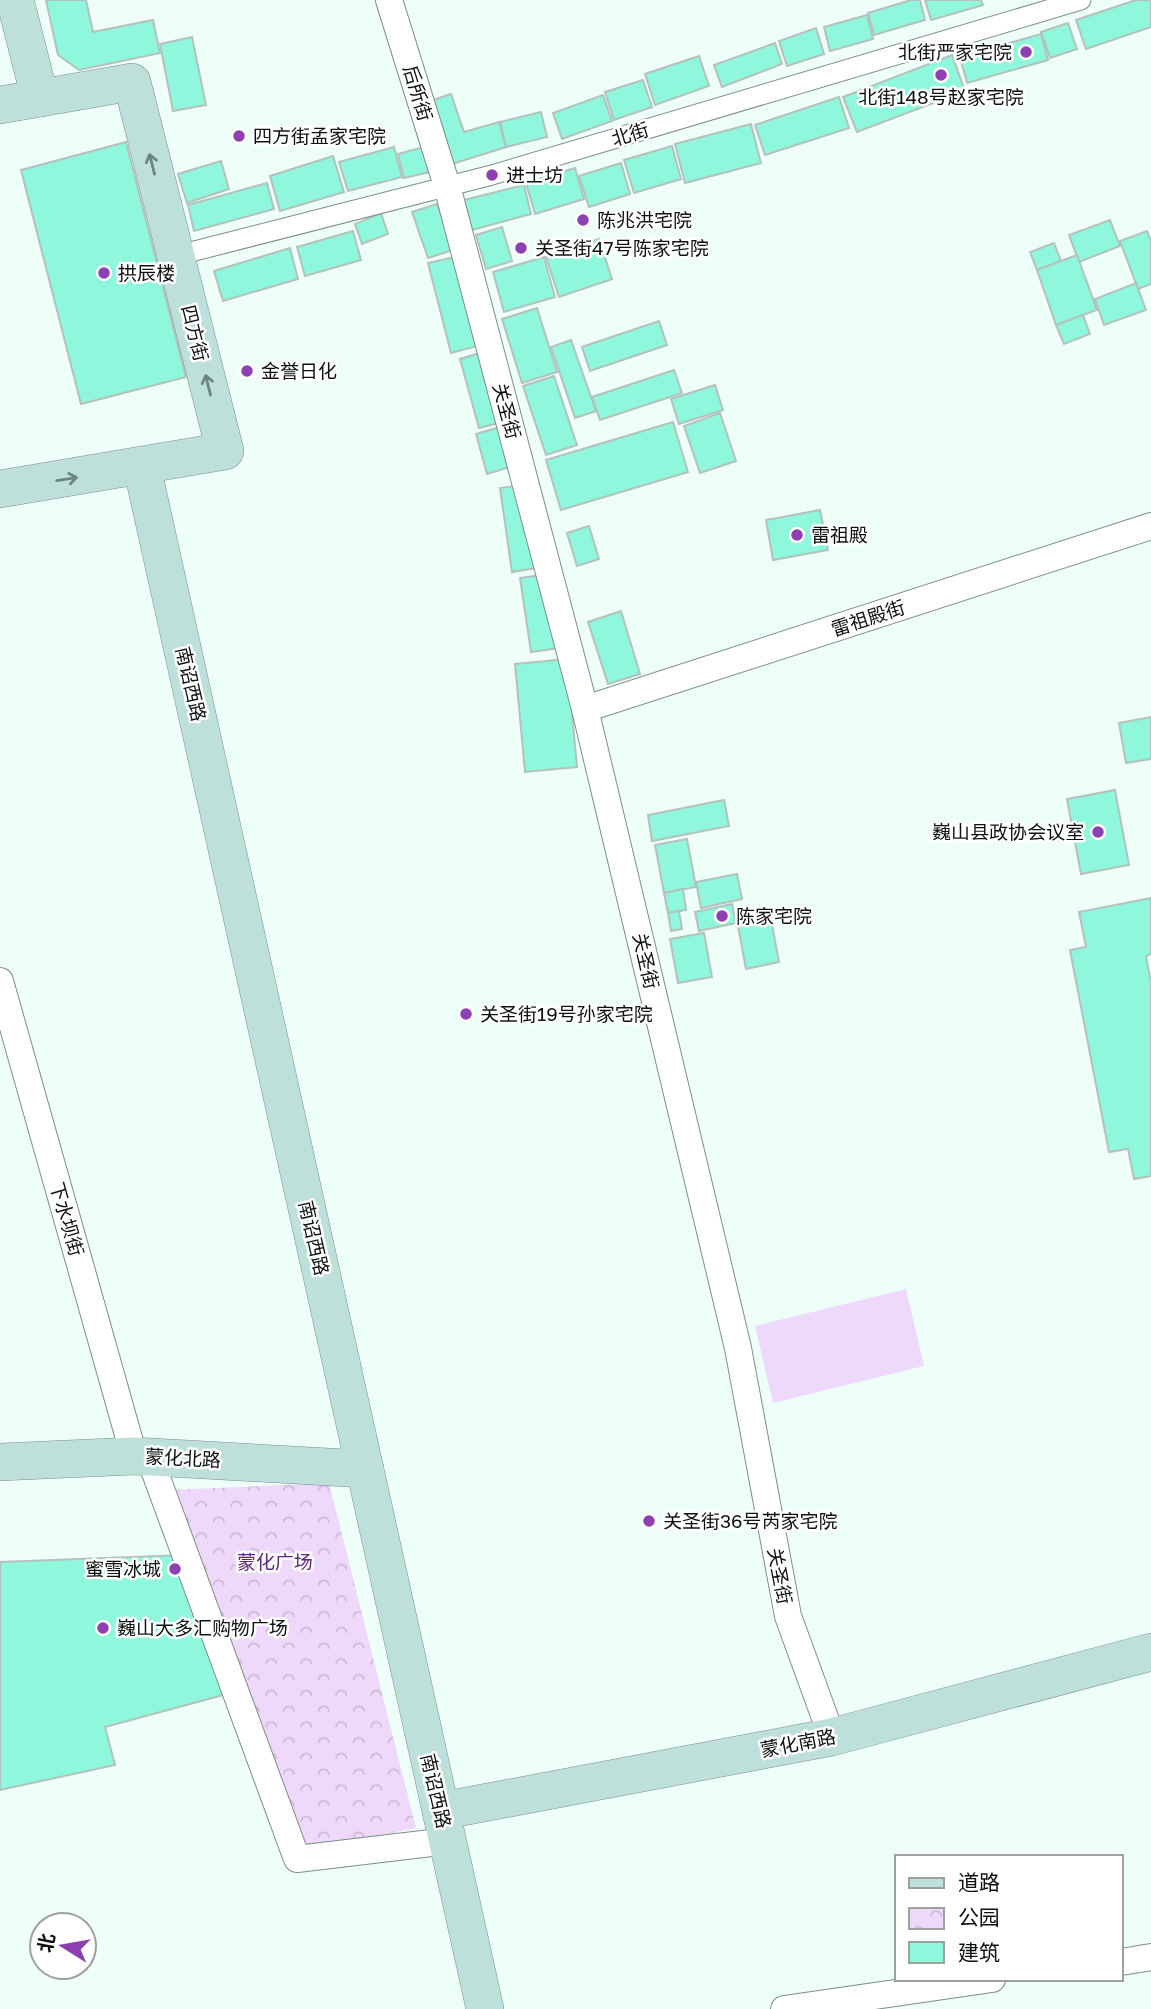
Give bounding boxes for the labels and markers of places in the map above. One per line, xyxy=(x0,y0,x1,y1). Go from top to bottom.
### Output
place label: 北街严家宅院 xyxy=(898,40,1012,63)
marker: 北街严家宅院 xyxy=(1018,44,1034,60)
marker: 北街148号赵家宅院 xyxy=(933,67,949,83)
place label: 北街148号赵家宅院 xyxy=(858,85,1024,108)
place label: 四方街孟家宅院 xyxy=(253,124,386,147)
marker: 四方街孟家宅院 xyxy=(231,128,247,144)
place label: 进士坊 xyxy=(506,163,563,186)
marker: 进士坊 xyxy=(484,167,500,183)
place label: 陈兆洪宅院 xyxy=(597,208,692,231)
marker: 陈兆洪宅院 xyxy=(575,212,591,228)
place label: 关圣街47号陈家宅院 xyxy=(535,236,709,259)
marker: 关圣街47号陈家宅院 xyxy=(513,240,529,256)
place label: 拱辰楼 xyxy=(118,261,175,284)
marker: 拱辰楼 xyxy=(96,265,112,281)
place label: 金誉日化 xyxy=(261,359,337,382)
marker: 金誉日化 xyxy=(239,363,255,379)
place label: 雷祖殿 xyxy=(811,523,868,546)
marker: 雷祖殿 xyxy=(789,527,805,543)
place label: 巍山县政协会议室 xyxy=(932,820,1084,843)
marker: 巍山县政协会议室 xyxy=(1090,824,1106,840)
place label: 陈家宅院 xyxy=(736,904,812,927)
marker: 陈家宅院 xyxy=(714,908,730,924)
place label: 关圣街19号孙家宅院 xyxy=(480,1002,653,1025)
marker: 关圣街19号孙家宅院 xyxy=(458,1006,474,1022)
place label: 关圣街36号芮家宅院 xyxy=(663,1509,838,1532)
marker: 关圣街36号芮家宅院 xyxy=(641,1513,657,1529)
place label: 蜜雪冰城 xyxy=(85,1557,161,1580)
marker: 蜜雪冰城 xyxy=(167,1561,183,1577)
place label: 巍山大多汇购物广场 xyxy=(117,1616,288,1639)
marker: 巍山大多汇购物广场 xyxy=(95,1620,111,1636)

